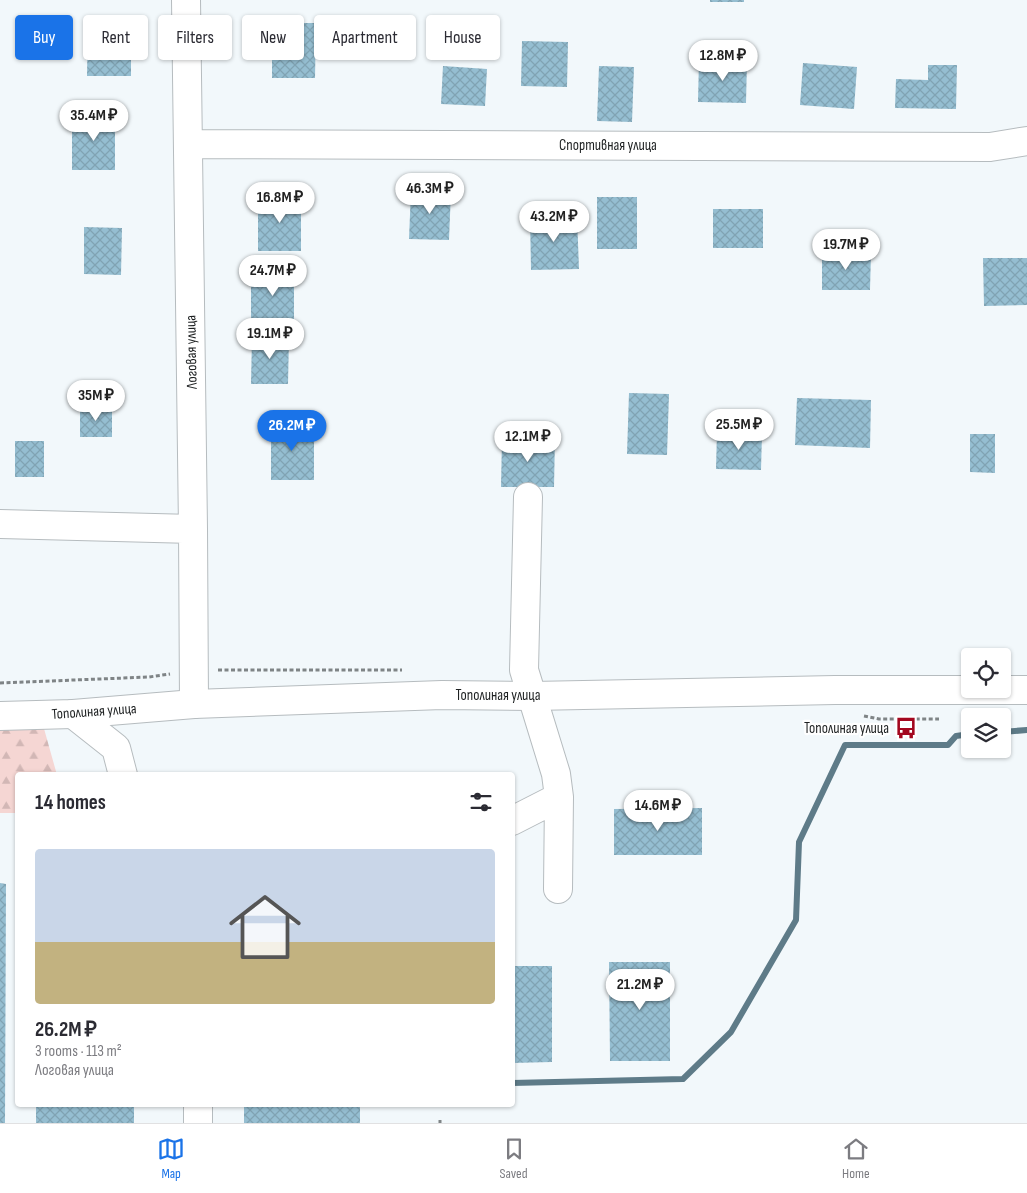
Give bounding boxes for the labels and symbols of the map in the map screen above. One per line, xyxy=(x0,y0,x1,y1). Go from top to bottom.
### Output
pin: 12.8M ₽ xyxy=(677,39,769,82)
pin: 35.4M ₽ xyxy=(48,100,140,142)
street label: Спортивная улица xyxy=(559,136,657,155)
pin: 46.3M ₽ xyxy=(384,172,476,215)
pin: 16.8M ₽ xyxy=(234,182,326,224)
pin: 43.2M ₽ xyxy=(508,200,600,243)
pin: 19.7M ₽ xyxy=(800,228,892,271)
pin: 24.7M ₽ xyxy=(227,254,319,297)
street label: Логовая улица xyxy=(181,315,202,390)
pin: 19.1M ₽ xyxy=(224,318,316,360)
pin: 35M ₽ xyxy=(61,380,131,422)
pin: 25.5M ₽ xyxy=(693,408,785,451)
pin: 26.2M ₽ xyxy=(246,410,338,452)
pin: 12.1M ₽ xyxy=(482,420,574,463)
street label: Тополиная улица xyxy=(455,686,541,705)
street label: Тополиная улица xyxy=(51,699,137,724)
bus stop icon: Тополиная улица xyxy=(893,715,919,741)
place label: Тополиная улица xyxy=(804,719,889,738)
pin: 14.6M ₽ xyxy=(612,790,704,832)
pin: 21.2M ₽ xyxy=(594,968,686,1011)

